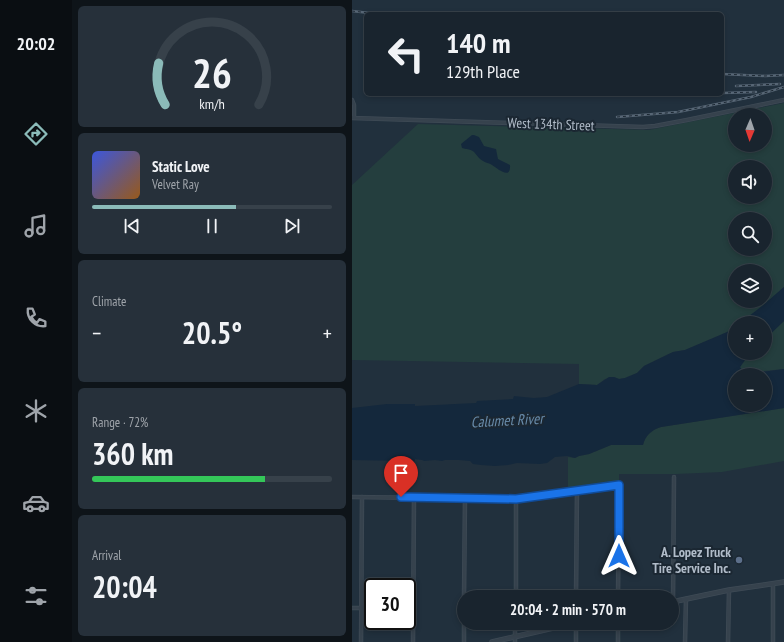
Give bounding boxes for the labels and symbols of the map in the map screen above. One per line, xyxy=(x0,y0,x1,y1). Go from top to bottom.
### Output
north arrow xyxy=(728,108,772,152)
street label: West 134th Street xyxy=(507,113,595,135)
water label: Calumet River xyxy=(470,409,546,431)
pin xyxy=(384,456,418,497)
position arrow xyxy=(598,535,640,577)
place label: A. Lopez Truck Tire Service Inc. xyxy=(652,543,731,577)
marker: A. Lopez Truck Tire Service Inc. xyxy=(734,555,744,565)
speed limit sign: 30 xyxy=(364,578,416,630)

